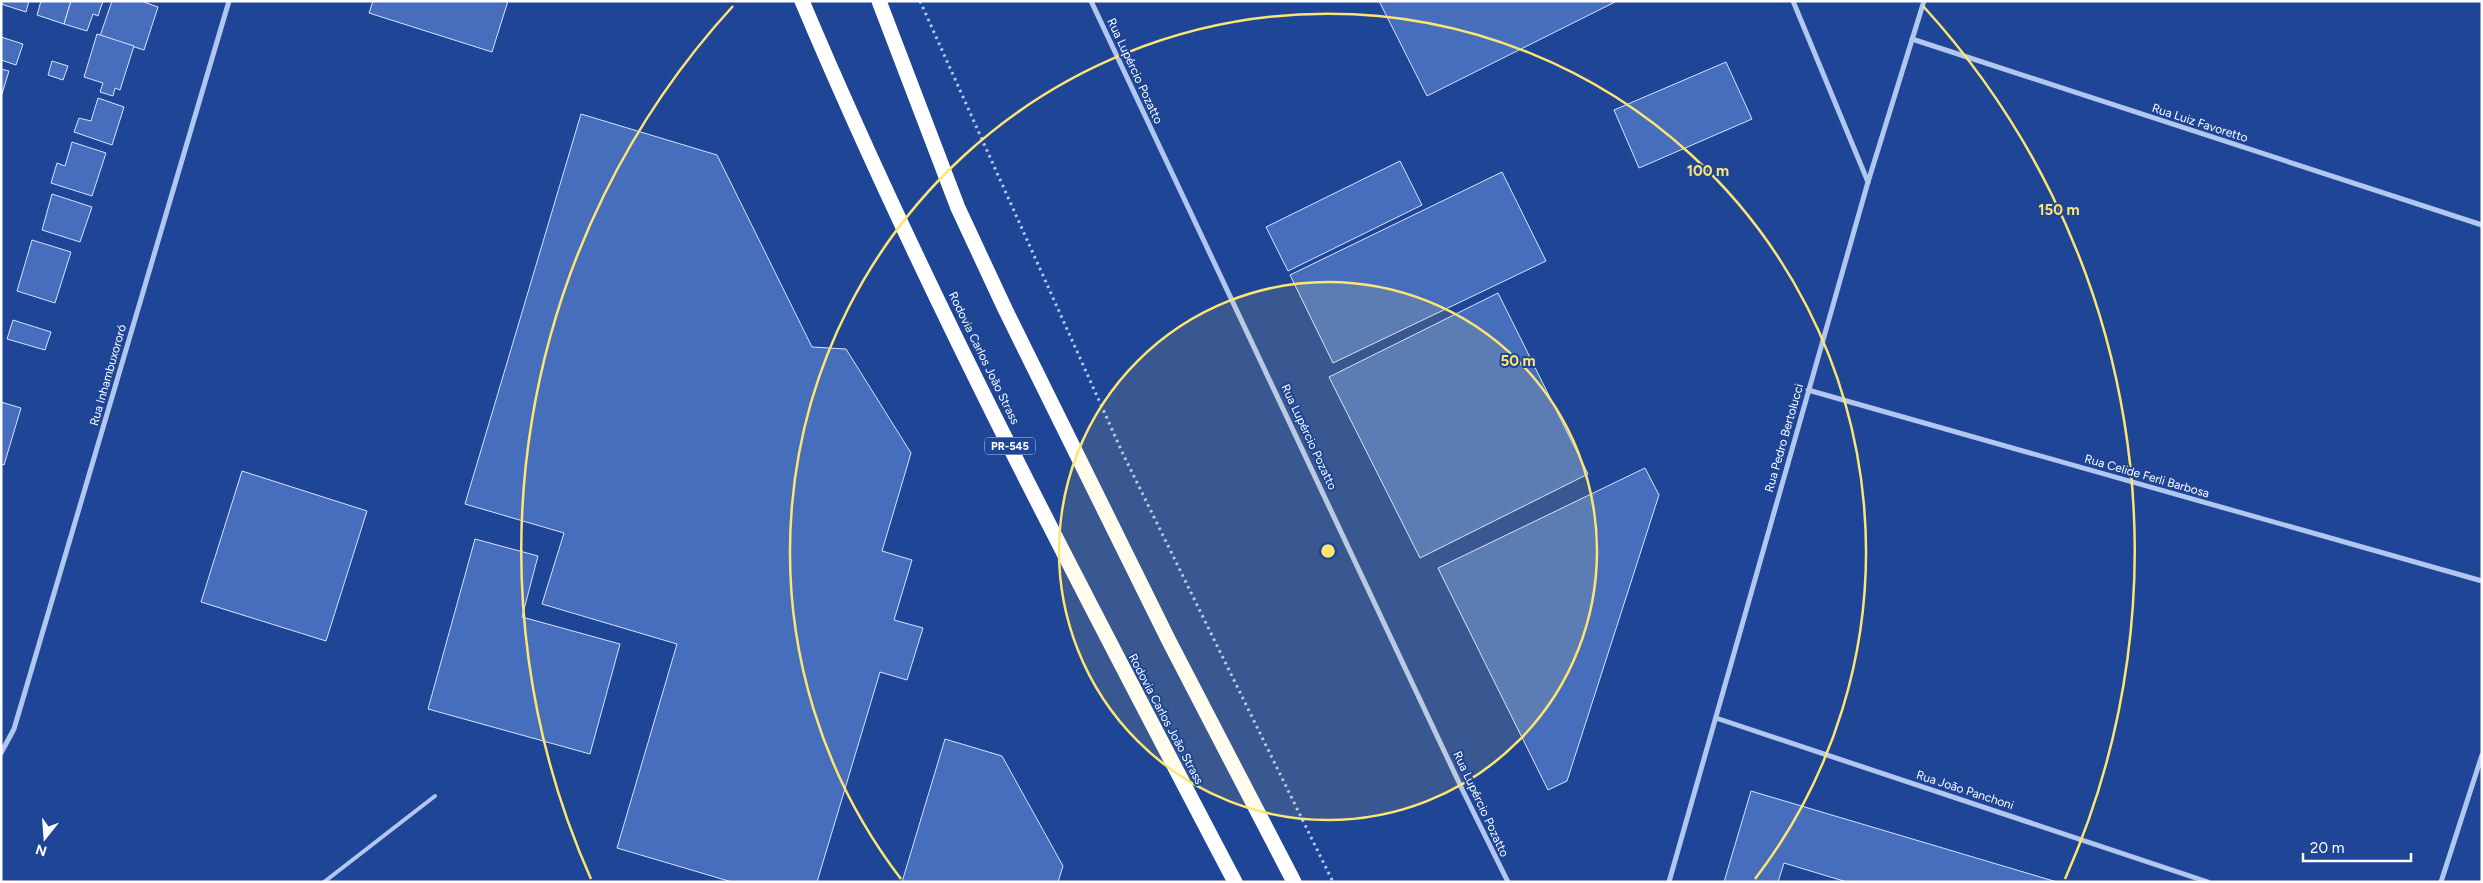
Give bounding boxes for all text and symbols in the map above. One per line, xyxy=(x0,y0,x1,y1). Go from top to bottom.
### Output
street label: Rua Lupércio Pozatto xyxy=(1104,16,1166,126)
street label: Rua Luiz Favoretto xyxy=(2150,101,2250,145)
text: 100 m xyxy=(1687,162,1729,180)
text: 150 m xyxy=(2038,201,2080,219)
street label: Rodovia Carlos João Strass xyxy=(946,289,1022,427)
street label: Rua Inhambuxororó xyxy=(87,323,129,427)
text: 50 m xyxy=(1500,352,1536,370)
street label: Rua Lupércio Pozatto xyxy=(1278,382,1340,492)
street label: Rua Pedro Bertolucci xyxy=(1762,382,1806,494)
road number: PR-545 xyxy=(985,438,1035,454)
street label: Rua Celide Ferli Barbosa xyxy=(2083,451,2211,501)
centre of rings xyxy=(1319,542,1337,560)
street label: Rodovia Carlos João Strass xyxy=(1126,651,1207,787)
street label: Rua Lupércio Pozatto xyxy=(1450,749,1512,859)
street label: Rua João Panchoni xyxy=(1914,768,2016,812)
north arrow xyxy=(20,813,70,863)
scale bar xyxy=(2303,830,2410,862)
text: 20 m xyxy=(2310,839,2344,857)
text: N xyxy=(34,840,49,860)

